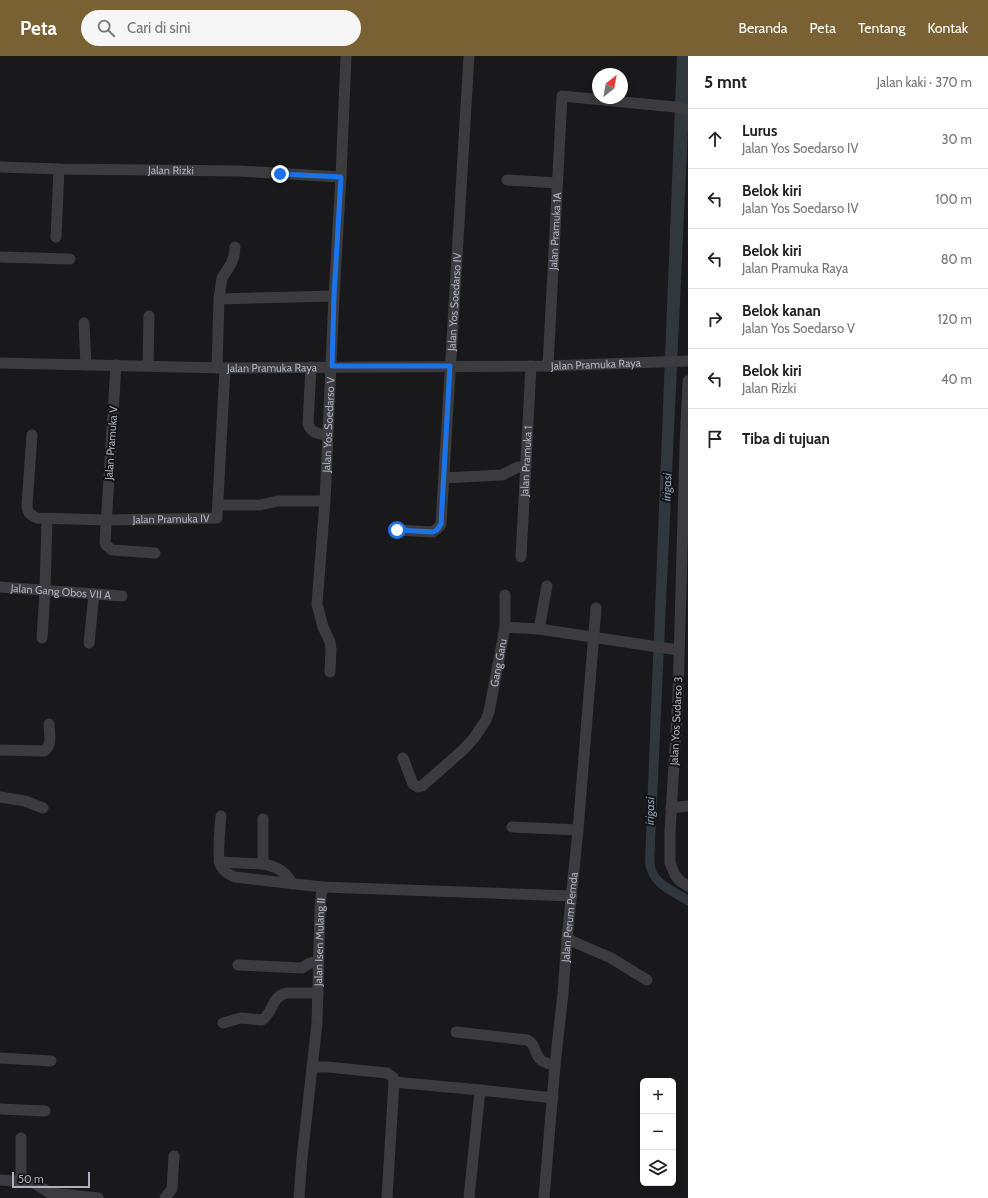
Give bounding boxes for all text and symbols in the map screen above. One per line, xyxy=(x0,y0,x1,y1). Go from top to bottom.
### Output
search box xyxy=(81,10,361,46)
text: Peta xyxy=(20,17,57,40)
icon: search xyxy=(95,17,117,39)
text: Cari di sini xyxy=(127,19,190,37)
text: Beranda xyxy=(739,19,788,37)
text: Peta xyxy=(810,19,836,37)
text: Tentang xyxy=(858,19,905,37)
text: Kontak xyxy=(927,19,968,37)
north arrow xyxy=(592,68,628,104)
text: 5 mnt xyxy=(704,72,747,92)
text: Jalan kaki · 370 m xyxy=(877,74,972,90)
text: Lurus xyxy=(742,122,777,140)
icon: ahead xyxy=(704,128,726,150)
text: 30 m xyxy=(942,131,972,147)
text: Jalan Yos Soedarso IV xyxy=(742,140,858,156)
street label: Jalan Rizki xyxy=(147,163,194,177)
route end xyxy=(271,165,289,183)
text: Belok kiri xyxy=(742,182,802,200)
icon: left xyxy=(704,188,726,210)
text: 100 m xyxy=(935,191,972,207)
street label: Jalan Pramuka 1A xyxy=(546,192,564,271)
text: Jalan Yos Soedarso IV xyxy=(742,200,858,216)
text: Belok kiri xyxy=(742,242,802,260)
icon: left xyxy=(704,248,726,270)
text: 80 m xyxy=(941,251,972,267)
street label: Jalan Yos Soedarso IV xyxy=(444,252,464,352)
text: Jalan Pramuka Raya xyxy=(742,260,848,276)
text: Belok kanan xyxy=(742,302,821,320)
icon: right xyxy=(704,308,726,330)
text: 120 m xyxy=(938,311,972,327)
text: Jalan Yos Soedarso V xyxy=(742,320,855,336)
street label: Jalan Pramuka Raya xyxy=(550,356,642,373)
street label: Jalan Pramuka Raya xyxy=(226,360,318,375)
text: Belok kiri xyxy=(742,362,802,380)
icon: left xyxy=(704,368,726,390)
text: 40 m xyxy=(941,371,972,387)
street label: Jalan Yos Soedarso V xyxy=(319,376,337,474)
text: Jalan Rizki xyxy=(742,380,796,396)
street label: Jalan Pramuka V xyxy=(101,405,121,481)
street label: Jalan Pramuka 1 xyxy=(517,425,535,498)
icon: arrive xyxy=(704,428,726,450)
text: Tiba di tujuan xyxy=(742,430,830,448)
water label: irigasi xyxy=(659,472,675,501)
street label: Jalan Pramuka IV xyxy=(131,511,210,527)
route start xyxy=(388,521,406,539)
street label: Jalan Gang Obos VII A xyxy=(9,581,112,602)
street label: Gang Garu xyxy=(487,637,510,688)
street label: Jalan Yos Sudarso 3 xyxy=(667,676,685,767)
water label: irigasi xyxy=(642,796,657,825)
street label: Jalan Perum Pemda xyxy=(558,871,581,964)
street label: Jalan Isen Mulang II xyxy=(311,897,328,987)
map controls xyxy=(640,1078,676,1186)
button: + xyxy=(640,1078,676,1114)
button: − xyxy=(640,1114,676,1150)
button: layers xyxy=(640,1150,676,1186)
scale bar xyxy=(12,1170,90,1189)
text: 50 m xyxy=(18,1172,44,1186)

